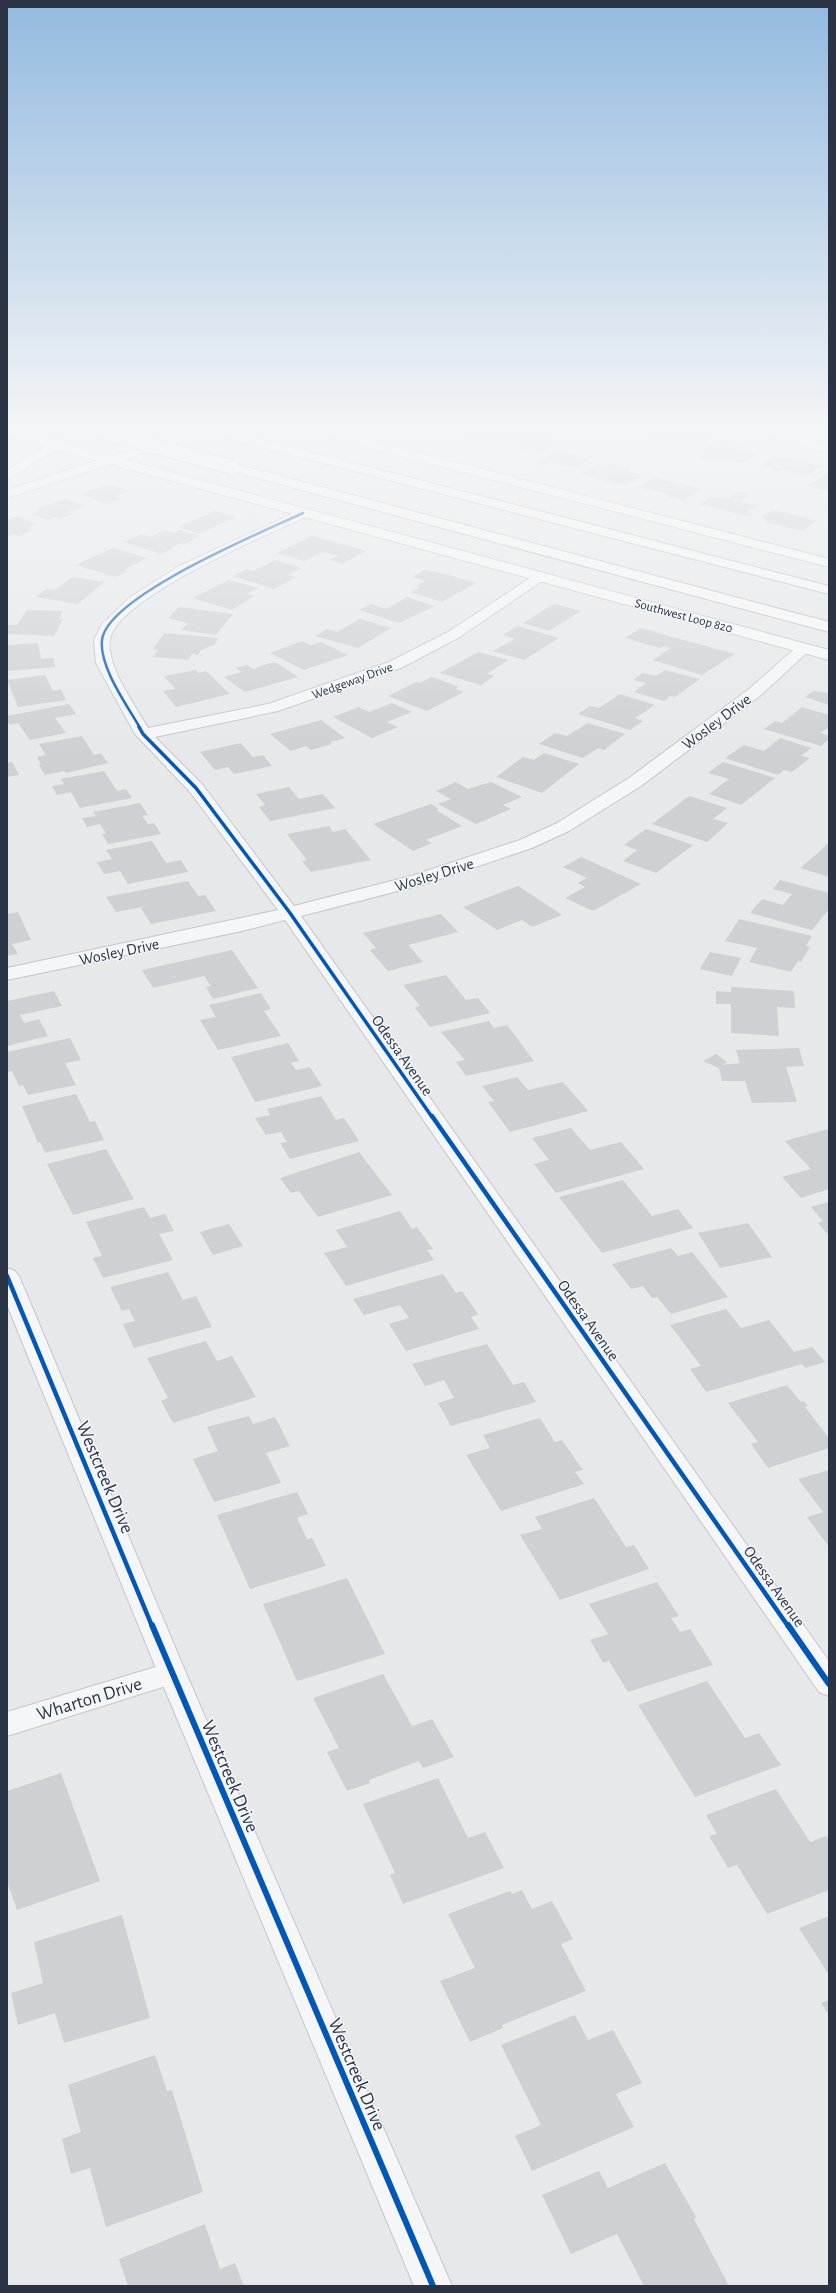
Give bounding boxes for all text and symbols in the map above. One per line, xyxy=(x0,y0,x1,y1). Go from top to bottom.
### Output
street label: Southwest Loop 820 xyxy=(633,597,734,636)
street label: Wedgeway Drive xyxy=(310,661,395,702)
street label: Wosley Drive xyxy=(679,691,755,753)
street label: Wosley Drive xyxy=(393,855,476,895)
street label: Wosley Drive xyxy=(78,936,161,969)
street label: Odessa Avenue xyxy=(369,1012,436,1099)
street label: Odessa Avenue xyxy=(555,1277,622,1364)
street label: Westcreek Drive xyxy=(72,1419,137,1536)
street label: Odessa Avenue xyxy=(741,1543,808,1630)
street label: Wharton Drive xyxy=(35,1674,144,1724)
street label: Westcreek Drive xyxy=(197,1718,262,1835)
street label: Westcreek Drive xyxy=(324,2016,389,2133)

